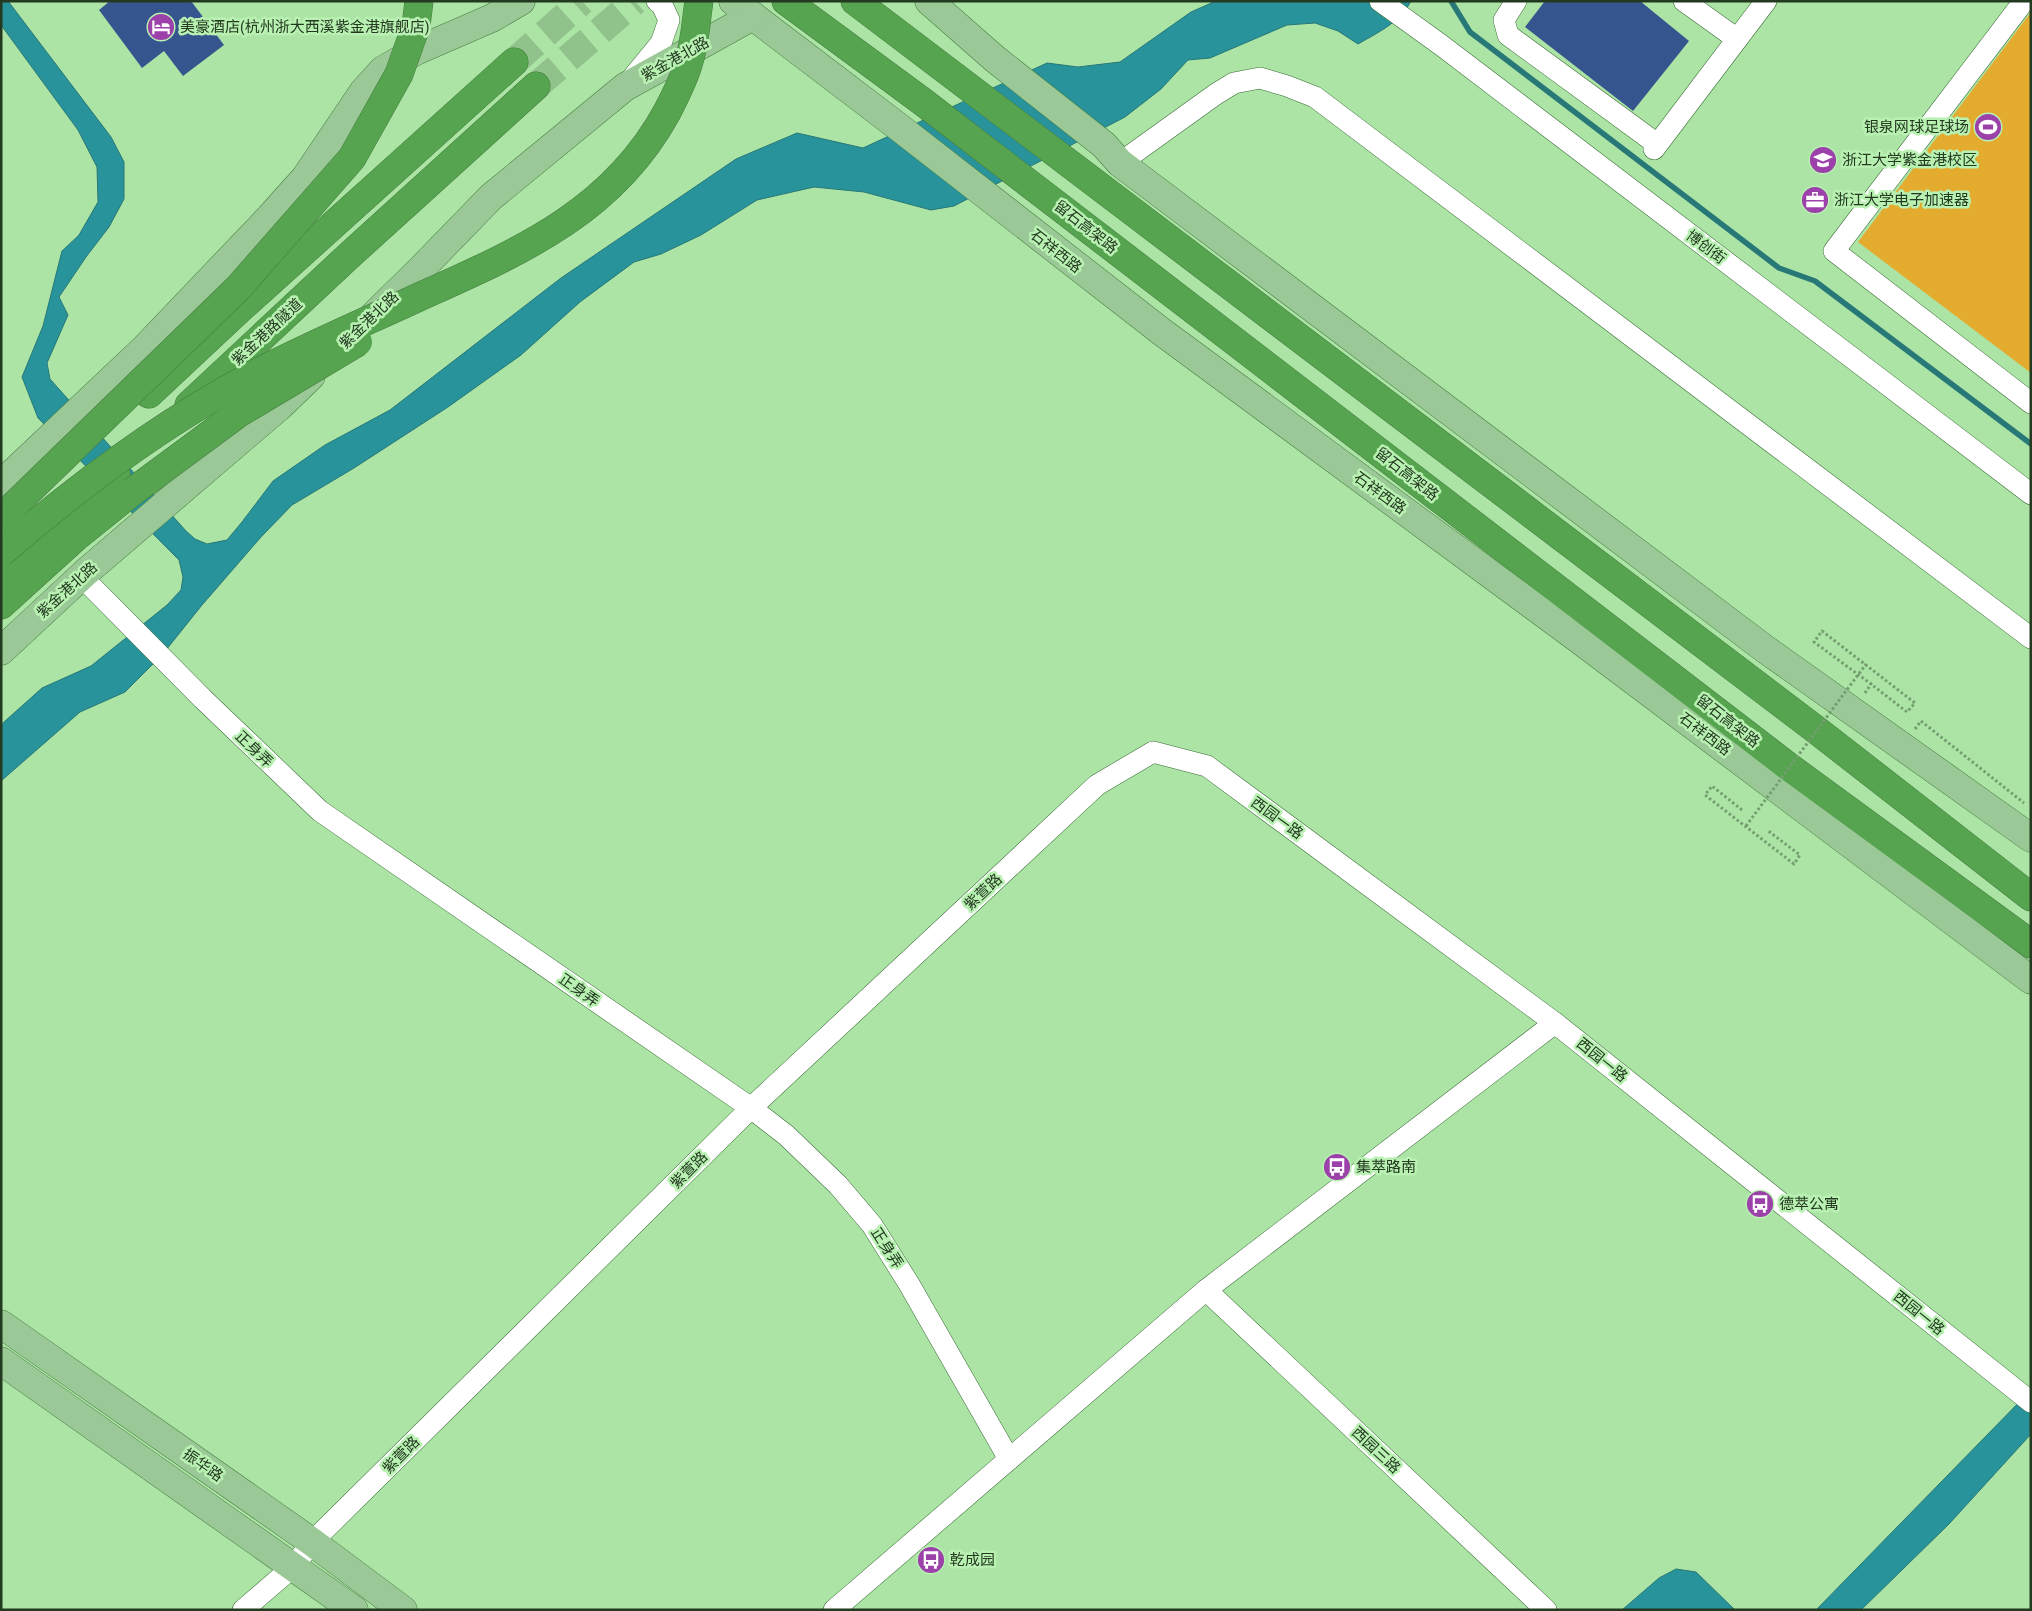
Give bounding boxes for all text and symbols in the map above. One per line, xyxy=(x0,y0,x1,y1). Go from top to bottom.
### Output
hotel icon: 美豪酒店(杭州浙大西溪紫金港旗舰店) xyxy=(146,12,176,42)
place label: 美豪酒店(杭州浙大西溪紫金港旗舰店) xyxy=(180,18,430,36)
street label: 紫金港北路 xyxy=(638,33,712,85)
sports icon: 银泉网球足球场 xyxy=(1973,112,2003,142)
place label: 银泉网球足球场 xyxy=(1864,118,1969,136)
school or university icon: 浙江大学紫金港校区 xyxy=(1808,145,1838,175)
place label: 浙江大学紫金港校区 xyxy=(1842,151,1977,169)
office icon: 浙江大学电子加速器 xyxy=(1800,185,1830,215)
place label: 浙江大学电子加速器 xyxy=(1834,191,1969,209)
street label: 留石高架路 xyxy=(1051,197,1121,257)
street label: 石祥西路 xyxy=(1027,225,1085,277)
street label: 博创街 xyxy=(1683,226,1729,268)
street label: 紫金港北路 xyxy=(336,287,402,353)
street label: 紫金港路隧道 xyxy=(228,295,306,369)
street label: 留石高架路 xyxy=(1372,444,1442,504)
street label: 石祥西路 xyxy=(1350,468,1410,518)
street label: 紫金港北路 xyxy=(33,558,101,622)
street label: 留石高架路 xyxy=(1693,691,1763,751)
street label: 石祥西路 xyxy=(1676,709,1734,759)
street label: 正身弄 xyxy=(232,727,276,771)
street label: 西园一路 xyxy=(1247,793,1307,843)
street label: 紫萱路 xyxy=(960,870,1006,914)
street label: 正身弄 xyxy=(555,970,603,1010)
street label: 西园一路 xyxy=(1573,1034,1631,1086)
street label: 紫萱路 xyxy=(667,1148,711,1192)
bus stop icon: 集萃路南 xyxy=(1322,1152,1352,1182)
place label: 集萃路南 xyxy=(1356,1158,1416,1176)
bus stop icon: 德萃公寓 xyxy=(1745,1189,1775,1219)
place label: 德萃公寓 xyxy=(1779,1195,1839,1213)
street label: 正身弄 xyxy=(867,1224,907,1272)
street label: 西园一路 xyxy=(1890,1287,1948,1339)
street label: 西园三路 xyxy=(1348,1423,1404,1477)
street label: 紫萱路 xyxy=(379,1433,423,1477)
street label: 振华路 xyxy=(179,1445,227,1485)
bus stop icon: 乾成园 xyxy=(916,1545,946,1575)
place label: 乾成园 xyxy=(950,1551,995,1569)

